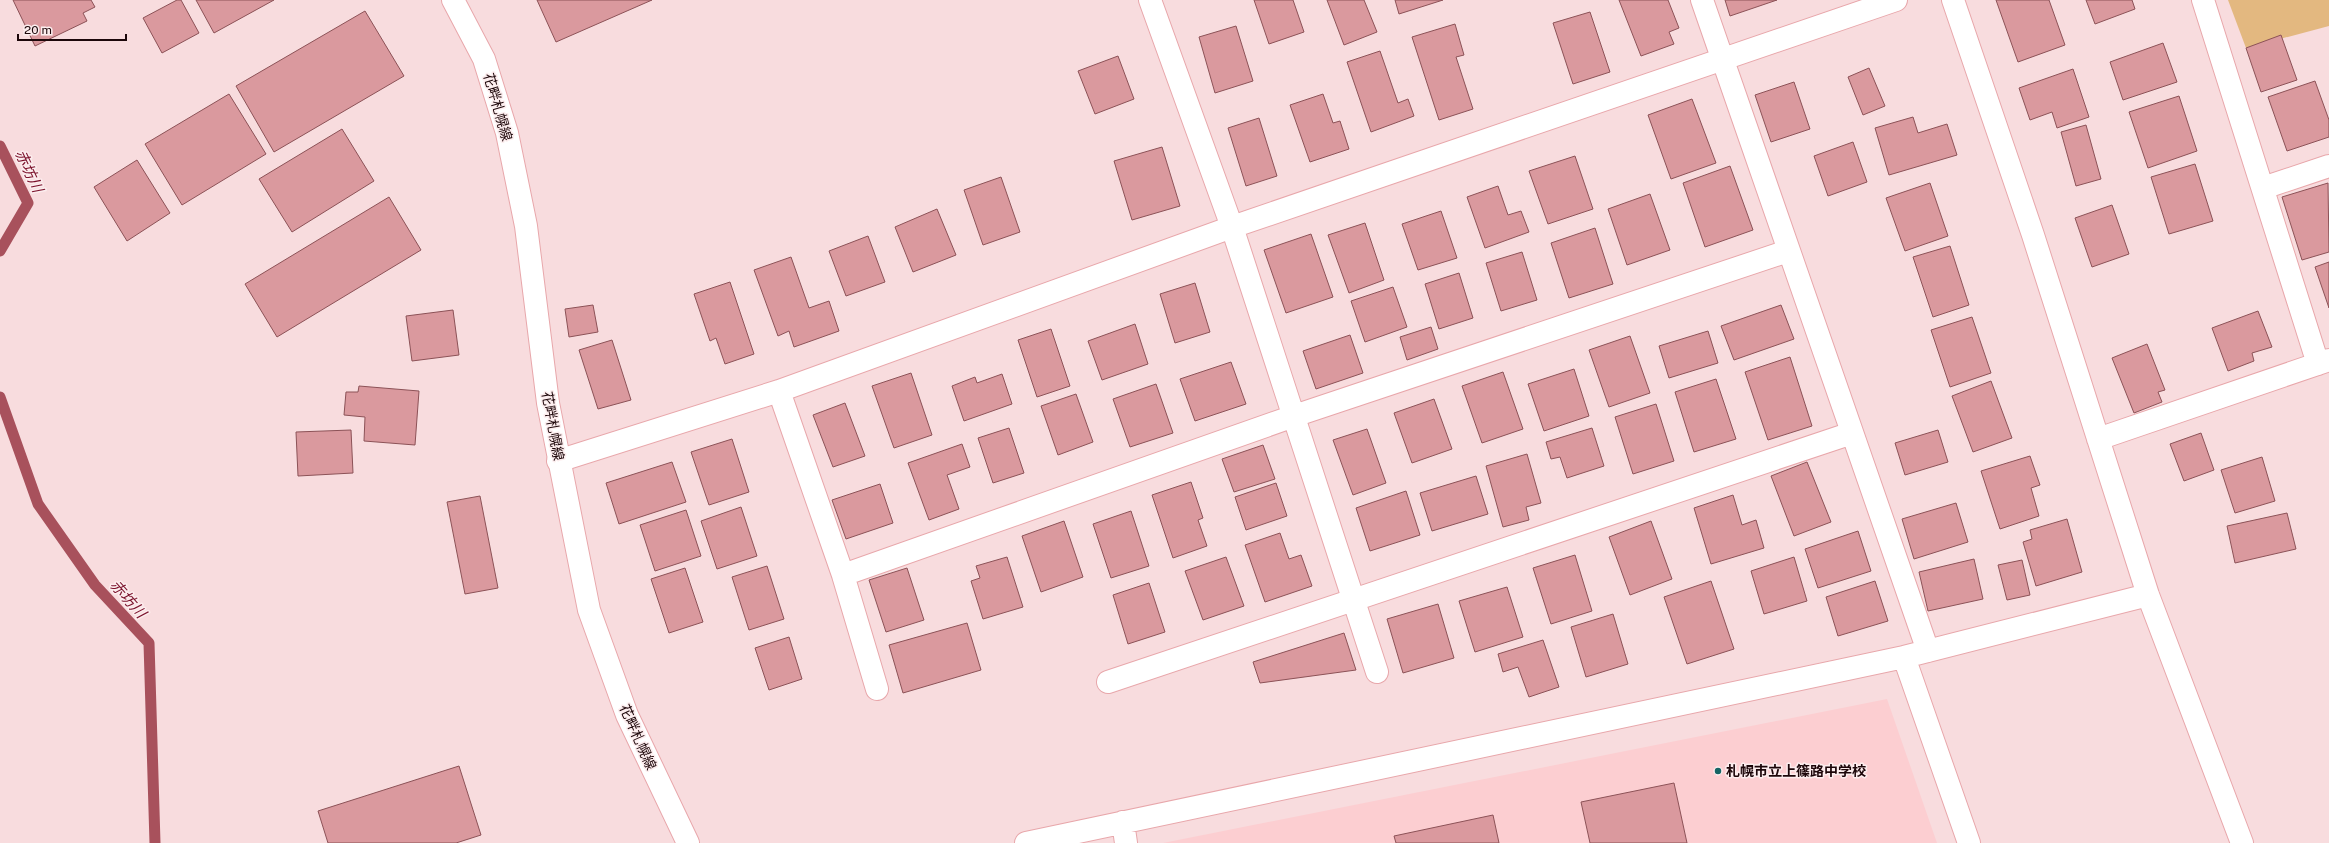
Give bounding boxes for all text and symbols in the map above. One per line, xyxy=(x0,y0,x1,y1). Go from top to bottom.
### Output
scale bar xyxy=(18,16,126,42)
text: 20 m xyxy=(24,23,52,37)
street label: 花畔札幌線 xyxy=(481,71,515,143)
water label: 赤坊川 xyxy=(12,147,48,197)
street label: 花畔札幌線 xyxy=(539,390,567,462)
water label: 赤坊川 xyxy=(107,576,151,623)
street label: 花畔札幌線 xyxy=(616,702,660,772)
place label: 札幌市立上篠路中学校 xyxy=(1726,763,1866,779)
marker: 札幌市立上篠路中学校 xyxy=(1713,766,1723,776)

